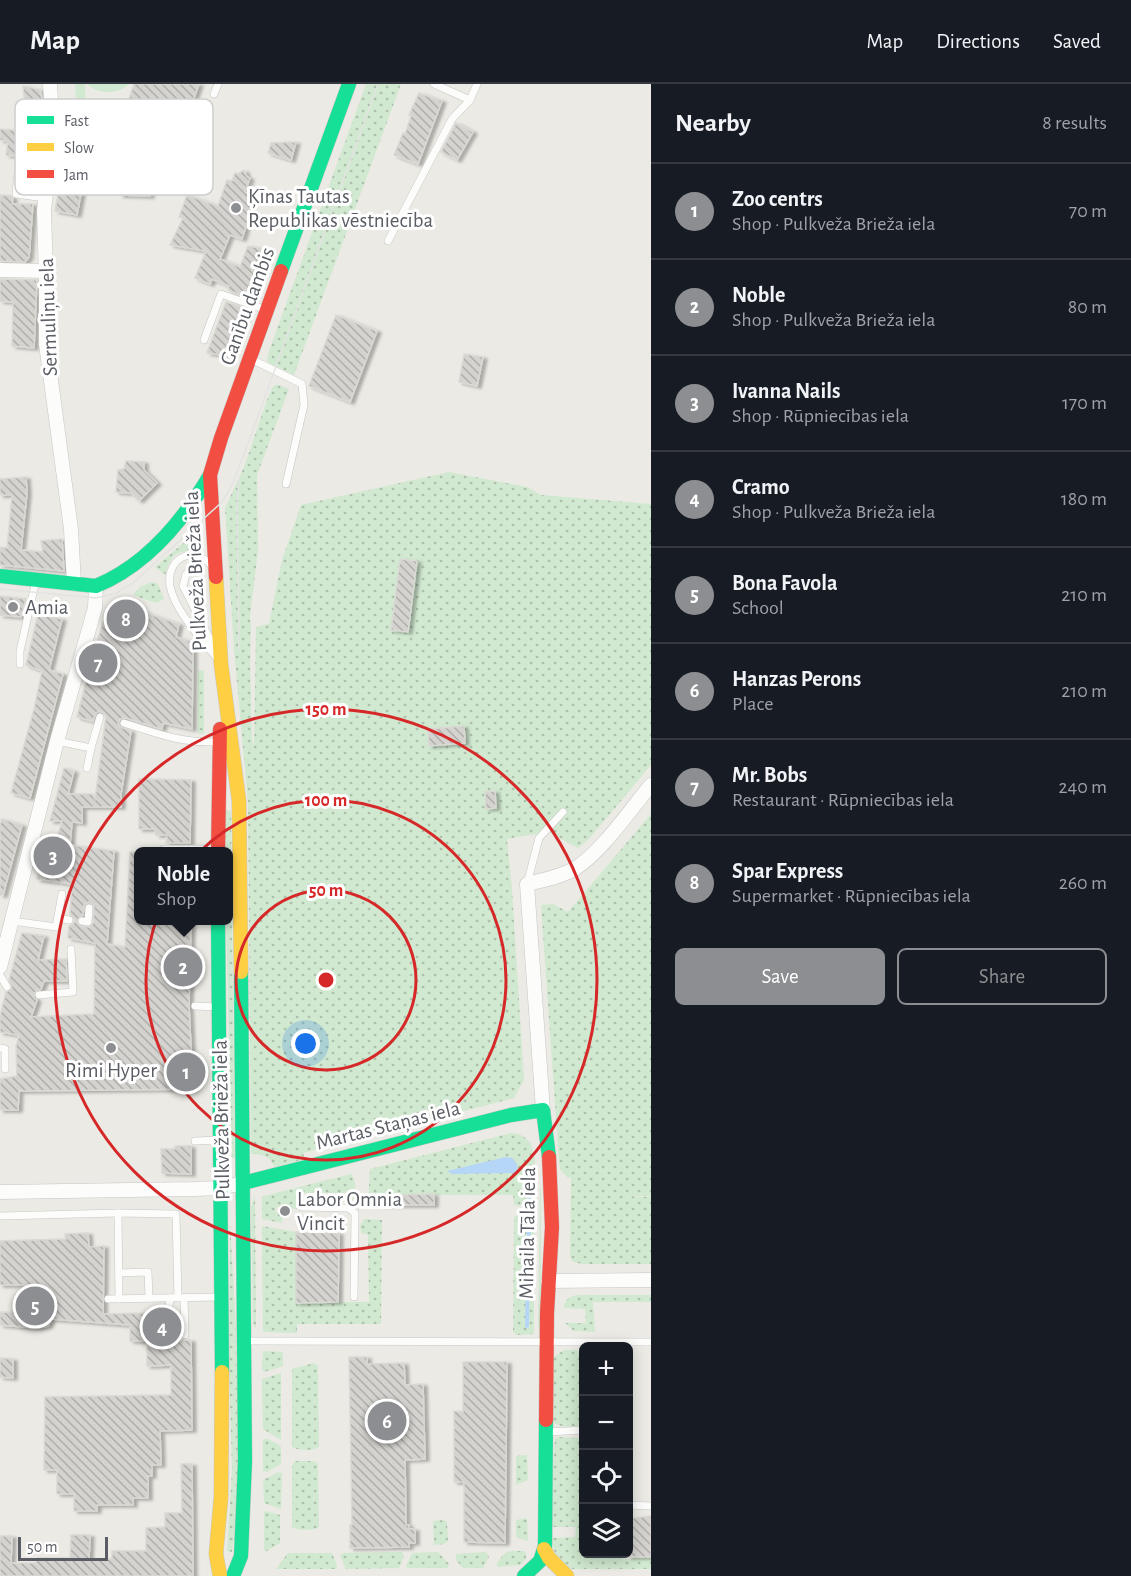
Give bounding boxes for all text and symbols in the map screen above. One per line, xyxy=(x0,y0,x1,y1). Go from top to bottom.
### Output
text: Map xyxy=(30,27,80,55)
text: Map xyxy=(867,31,903,52)
text: Directions xyxy=(936,31,1020,52)
text: Saved xyxy=(1053,31,1101,52)
legend xyxy=(15,99,213,195)
text: Nearby xyxy=(675,110,751,136)
text: Fast xyxy=(64,113,89,129)
text: 8 results xyxy=(1042,113,1107,133)
text: Slow xyxy=(64,140,94,156)
text: Jam xyxy=(64,167,89,183)
place label: Ķīnas Tautas Republikas vēstniecība xyxy=(248,186,433,231)
text: Zoo centrs xyxy=(732,188,823,210)
marker: Ķīnas Tautas Republikas vēstniecība xyxy=(229,201,243,215)
text: 1 xyxy=(691,201,698,221)
text: 70 m xyxy=(1069,201,1107,221)
text: Shop · Pulkveža Brieža iela xyxy=(732,214,935,234)
street label: Ganību dambis xyxy=(216,245,278,368)
street label: Sermuliņu iela xyxy=(36,257,63,377)
text: Noble xyxy=(732,284,785,306)
text: 2 xyxy=(690,297,699,317)
text: 80 m xyxy=(1068,297,1107,317)
text: Shop · Pulkveža Brieža iela xyxy=(732,310,935,330)
text: Ivanna Nails xyxy=(732,380,840,402)
text: 3 xyxy=(690,393,699,413)
text: 170 m xyxy=(1062,393,1107,413)
text: Shop · Rūpniecības iela xyxy=(732,406,909,426)
text: Cramo xyxy=(732,476,790,498)
text: 4 xyxy=(689,489,700,509)
text: 180 m xyxy=(1061,489,1107,509)
street label: Pulkveža Brieža iela xyxy=(181,490,210,652)
text: Shop · Pulkveža Brieža iela xyxy=(732,502,935,522)
text: Bona Favola xyxy=(732,572,838,594)
text: 5 xyxy=(690,585,699,605)
text: 210 m xyxy=(1061,585,1107,605)
pin: 8 xyxy=(106,596,146,642)
place label: Amia xyxy=(25,597,69,618)
text: School xyxy=(732,598,784,618)
marker: Amia xyxy=(6,600,20,614)
pin: 7 xyxy=(78,640,118,686)
text: Hanzas Perons xyxy=(732,668,861,690)
text: 6 xyxy=(690,681,699,701)
text: 210 m xyxy=(1061,681,1107,701)
text: Place xyxy=(732,694,773,714)
text: 150 m xyxy=(306,701,346,719)
text: Mr. Bobs xyxy=(732,764,807,786)
text: 7 xyxy=(690,777,699,797)
text: 240 m xyxy=(1058,777,1107,797)
text: Restaurant · Rūpniecības iela xyxy=(732,790,954,810)
text: 100 m xyxy=(305,792,347,810)
pin: 3 xyxy=(34,834,72,878)
popup xyxy=(134,847,233,925)
text: Spar Express xyxy=(732,860,843,882)
text: Noble xyxy=(157,863,210,885)
text: 8 xyxy=(690,873,699,893)
text: 260 m xyxy=(1059,873,1107,893)
text: 50 m xyxy=(309,882,343,900)
text: Supermarket · Rūpniecības iela xyxy=(732,886,971,906)
text: Shop xyxy=(157,889,196,909)
pin: 2 xyxy=(164,944,202,990)
button: Save xyxy=(675,948,885,1005)
button: Share xyxy=(897,948,1107,1005)
centre of rings xyxy=(316,970,336,990)
your location xyxy=(291,1029,320,1058)
street label: Pulkveža Brieža iela xyxy=(210,1039,233,1200)
marker: Rimi Hyper xyxy=(104,1041,118,1055)
pin: 1 xyxy=(166,1050,206,1094)
place label: Rimi Hyper xyxy=(65,1060,157,1081)
street label: Martas Staņas iela xyxy=(314,1097,463,1155)
street label: Mihaila Tāla iela xyxy=(516,1166,539,1299)
place label: Labor Omnia Vincit xyxy=(297,1189,402,1234)
marker: Labor Omnia Vincit xyxy=(278,1204,292,1218)
pin: 5 xyxy=(15,1284,54,1328)
pin: 4 xyxy=(142,1304,182,1350)
map controls xyxy=(579,1342,633,1558)
button: + xyxy=(579,1342,633,1396)
button: − xyxy=(579,1396,633,1450)
pin: 6 xyxy=(368,1398,406,1444)
button: locate xyxy=(579,1450,633,1504)
button: layers xyxy=(579,1504,633,1558)
scale bar xyxy=(18,1534,108,1562)
text: 50 m xyxy=(27,1539,58,1555)

